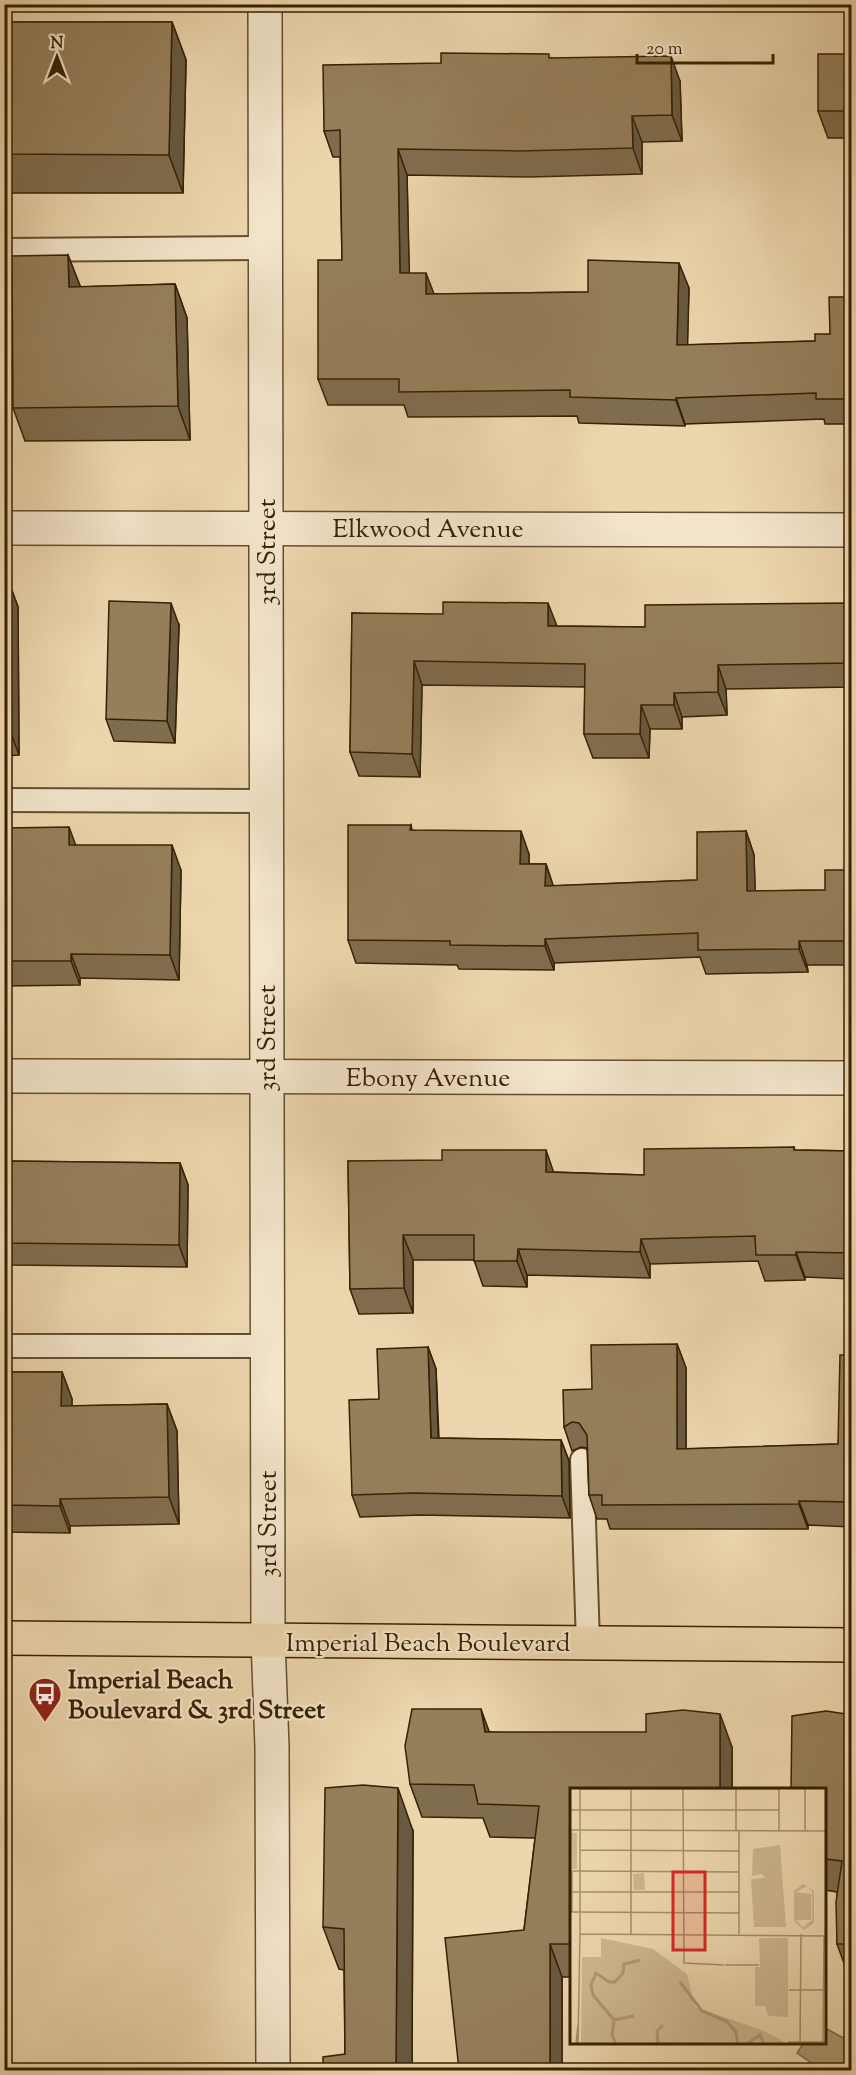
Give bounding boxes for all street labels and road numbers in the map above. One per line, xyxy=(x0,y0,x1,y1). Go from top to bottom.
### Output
street label: 3rd Street xyxy=(250,498,287,606)
street label: Elkwood Avenue xyxy=(332,512,524,549)
street label: 3rd Street xyxy=(250,984,287,1092)
street label: Ebony Avenue xyxy=(346,1061,510,1098)
street label: 3rd Street xyxy=(251,1470,288,1578)
street label: Imperial Beach Boulevard xyxy=(286,1626,571,1663)

